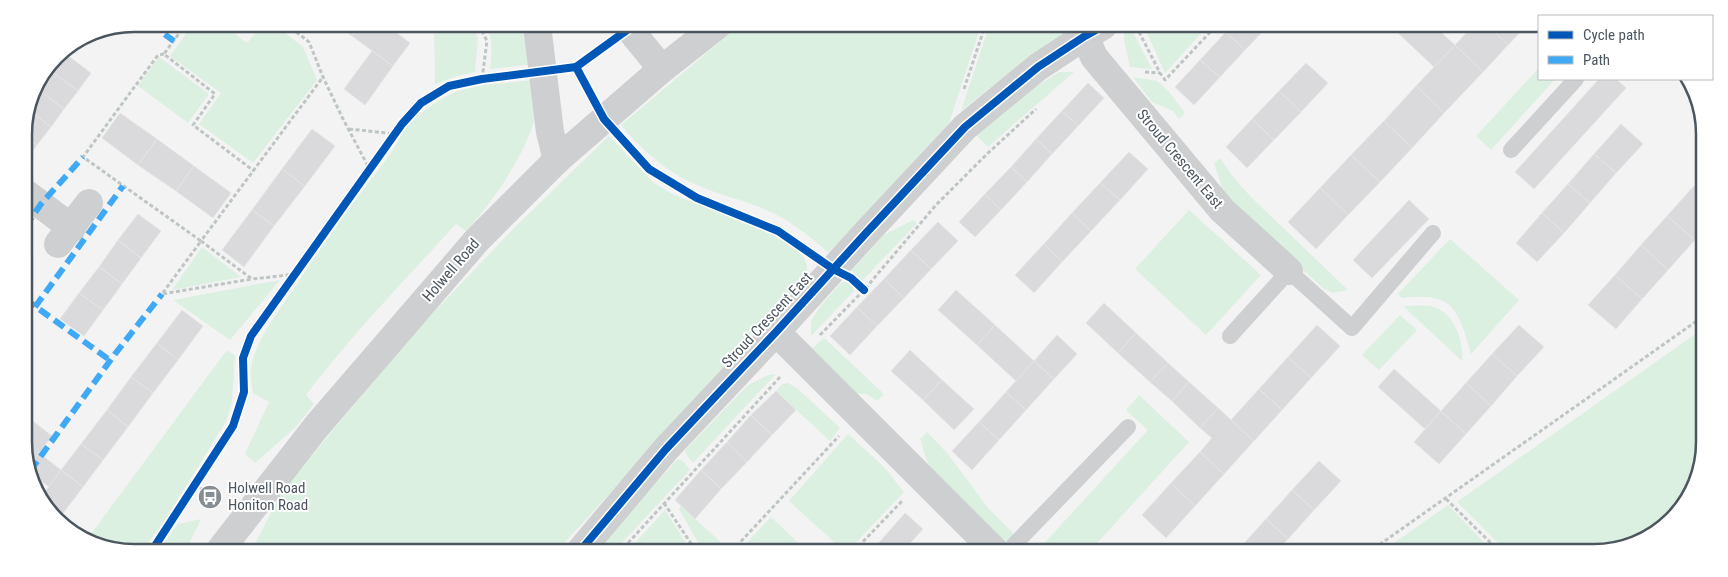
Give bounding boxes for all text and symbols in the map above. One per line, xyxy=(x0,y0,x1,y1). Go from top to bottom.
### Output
legend xyxy=(1538,15,1713,80)
text: Cycle path xyxy=(1583,26,1645,44)
text: Path xyxy=(1583,51,1610,69)
street label: Stroud Crescent East xyxy=(1133,106,1227,212)
street label: Holwell Road xyxy=(419,235,483,305)
street label: Stroud Crescent East xyxy=(718,268,816,372)
place label: Holwell Road Honiton Road xyxy=(228,479,308,514)
bus stop icon: Holwell Road Honiton Road xyxy=(197,484,223,510)

